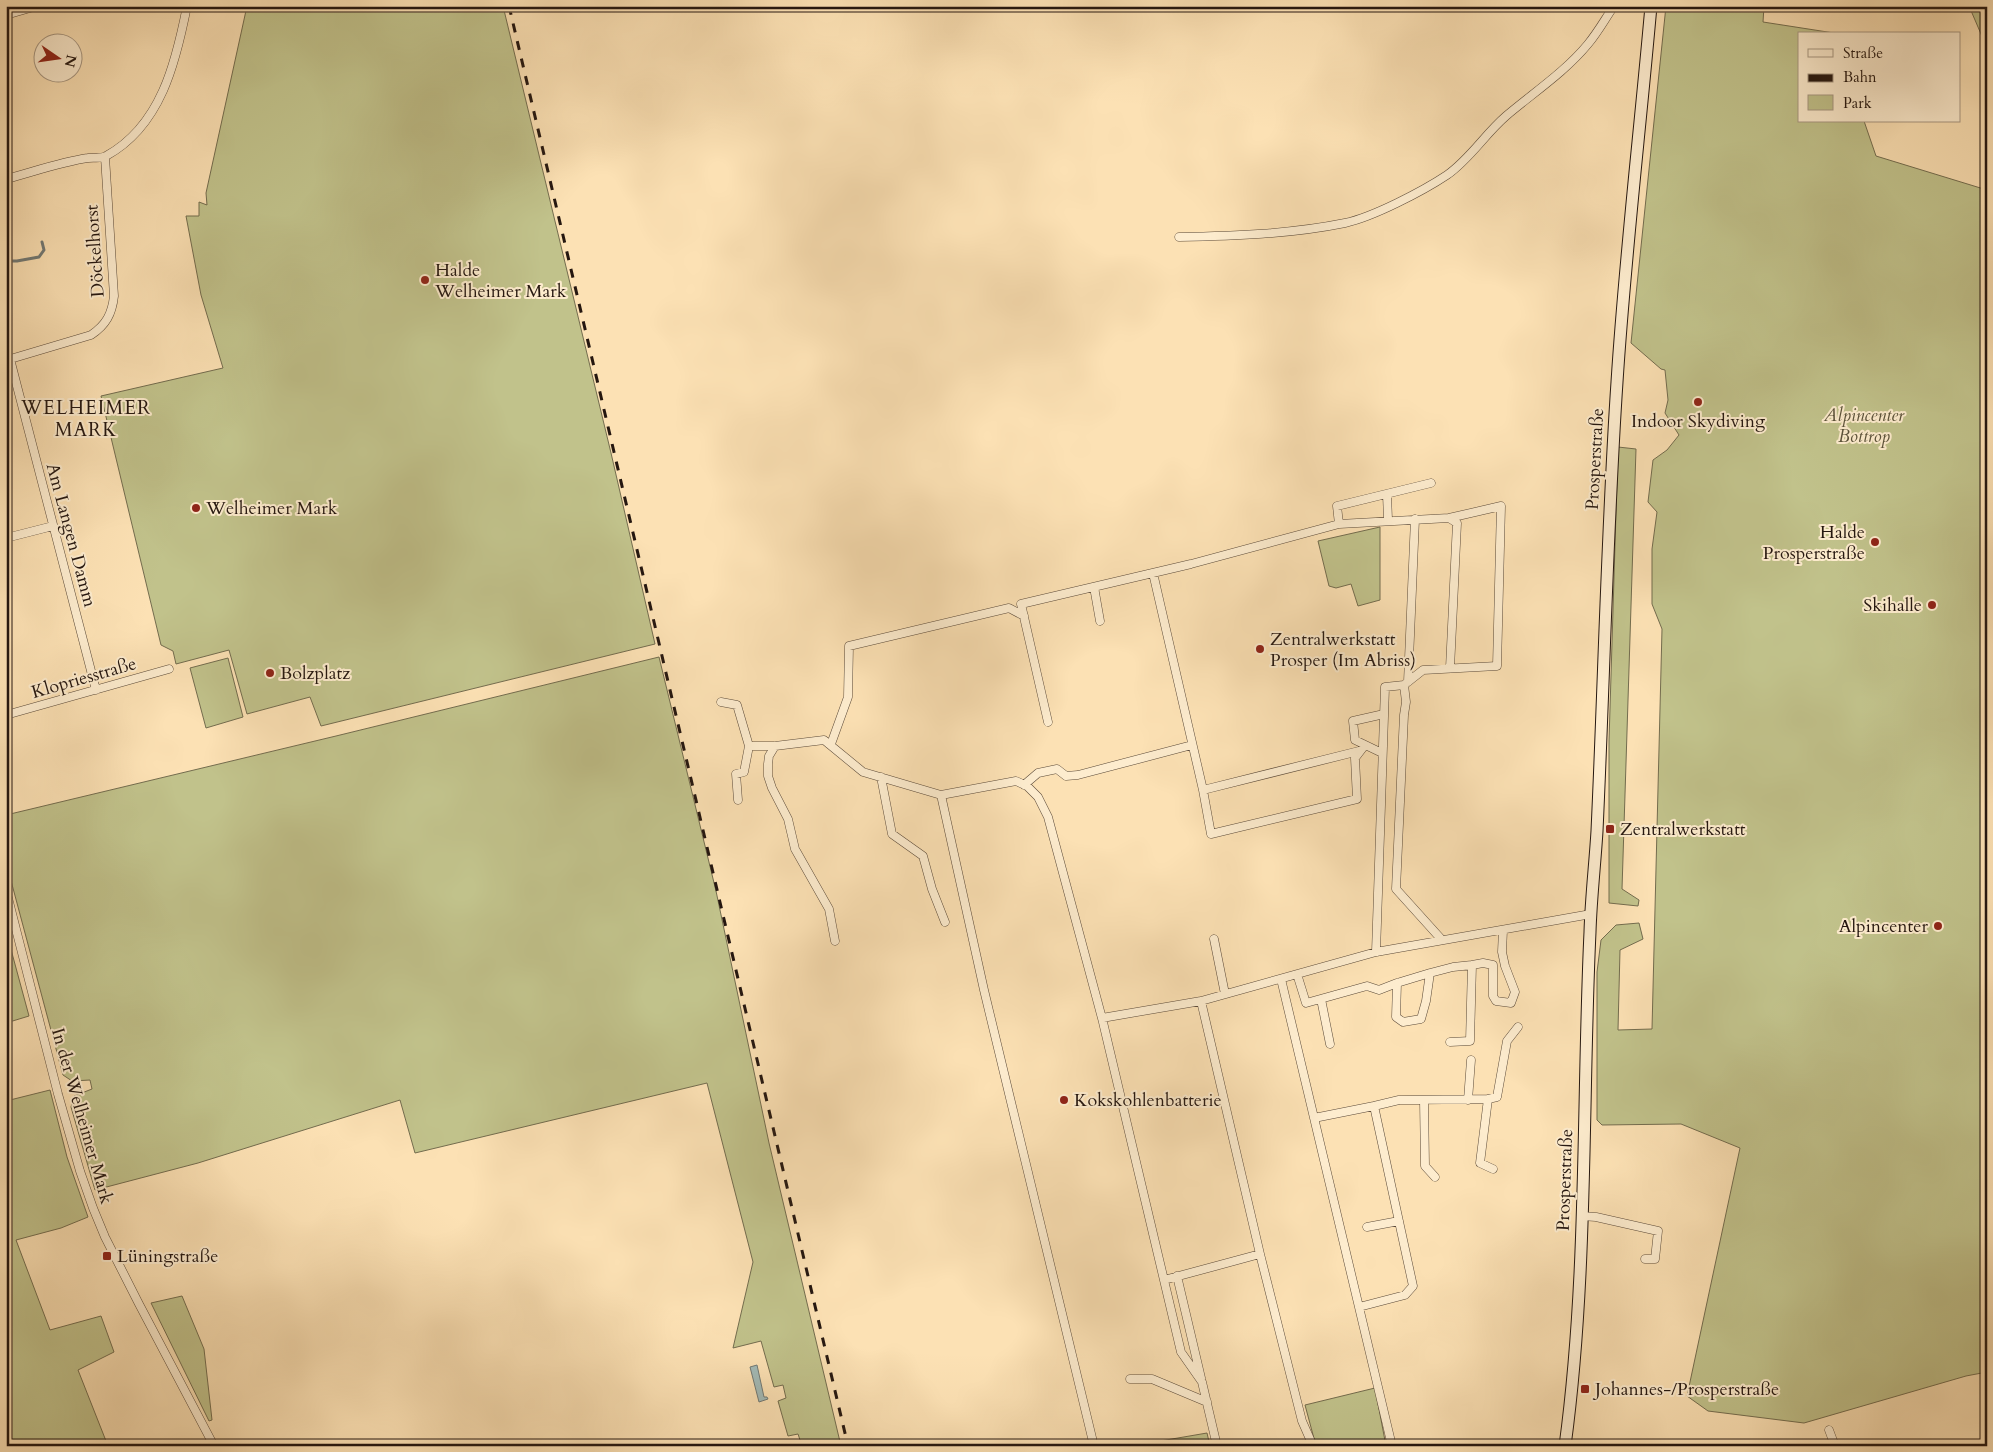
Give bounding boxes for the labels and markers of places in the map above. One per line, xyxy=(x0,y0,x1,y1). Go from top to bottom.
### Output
place label: Halde Welheimer Mark xyxy=(434,258,567,304)
marker: Halde Welheimer Mark xyxy=(419,274,431,286)
marker: Indoor Skydiving xyxy=(1692,396,1704,408)
place label: Indoor Skydiving xyxy=(1631,409,1766,434)
place label: Welheimer Mark xyxy=(205,496,338,521)
marker: Welheimer Mark xyxy=(190,502,202,514)
place label: Halde Prosperstraße xyxy=(1763,520,1865,566)
marker: Halde Prosperstraße xyxy=(1869,536,1881,548)
place label: Skihalle xyxy=(1863,593,1922,618)
marker: Skihalle xyxy=(1926,599,1938,611)
place label: Zentralwerkstatt Prosper (Im Abriss) xyxy=(1270,627,1416,673)
marker: Zentralwerkstatt Prosper (Im Abriss) xyxy=(1254,643,1266,655)
place label: Bolzplatz xyxy=(280,661,350,686)
marker: Bolzplatz xyxy=(264,667,276,679)
place label: Zentralwerkstatt xyxy=(1620,817,1746,842)
marker: Zentralwerkstatt xyxy=(1604,823,1616,835)
place label: Alpincenter xyxy=(1839,914,1928,939)
marker: Alpincenter xyxy=(1932,920,1944,932)
place label: Kokskohlenbatterie xyxy=(1074,1088,1222,1113)
marker: Kokskohlenbatterie xyxy=(1058,1094,1070,1106)
place label: Lüningstraße xyxy=(117,1244,218,1269)
marker: Lüningstraße xyxy=(101,1250,113,1262)
place label: Johannes-/Prosperstraße xyxy=(1592,1377,1779,1402)
marker: Johannes-/Prosperstraße xyxy=(1579,1383,1591,1395)

